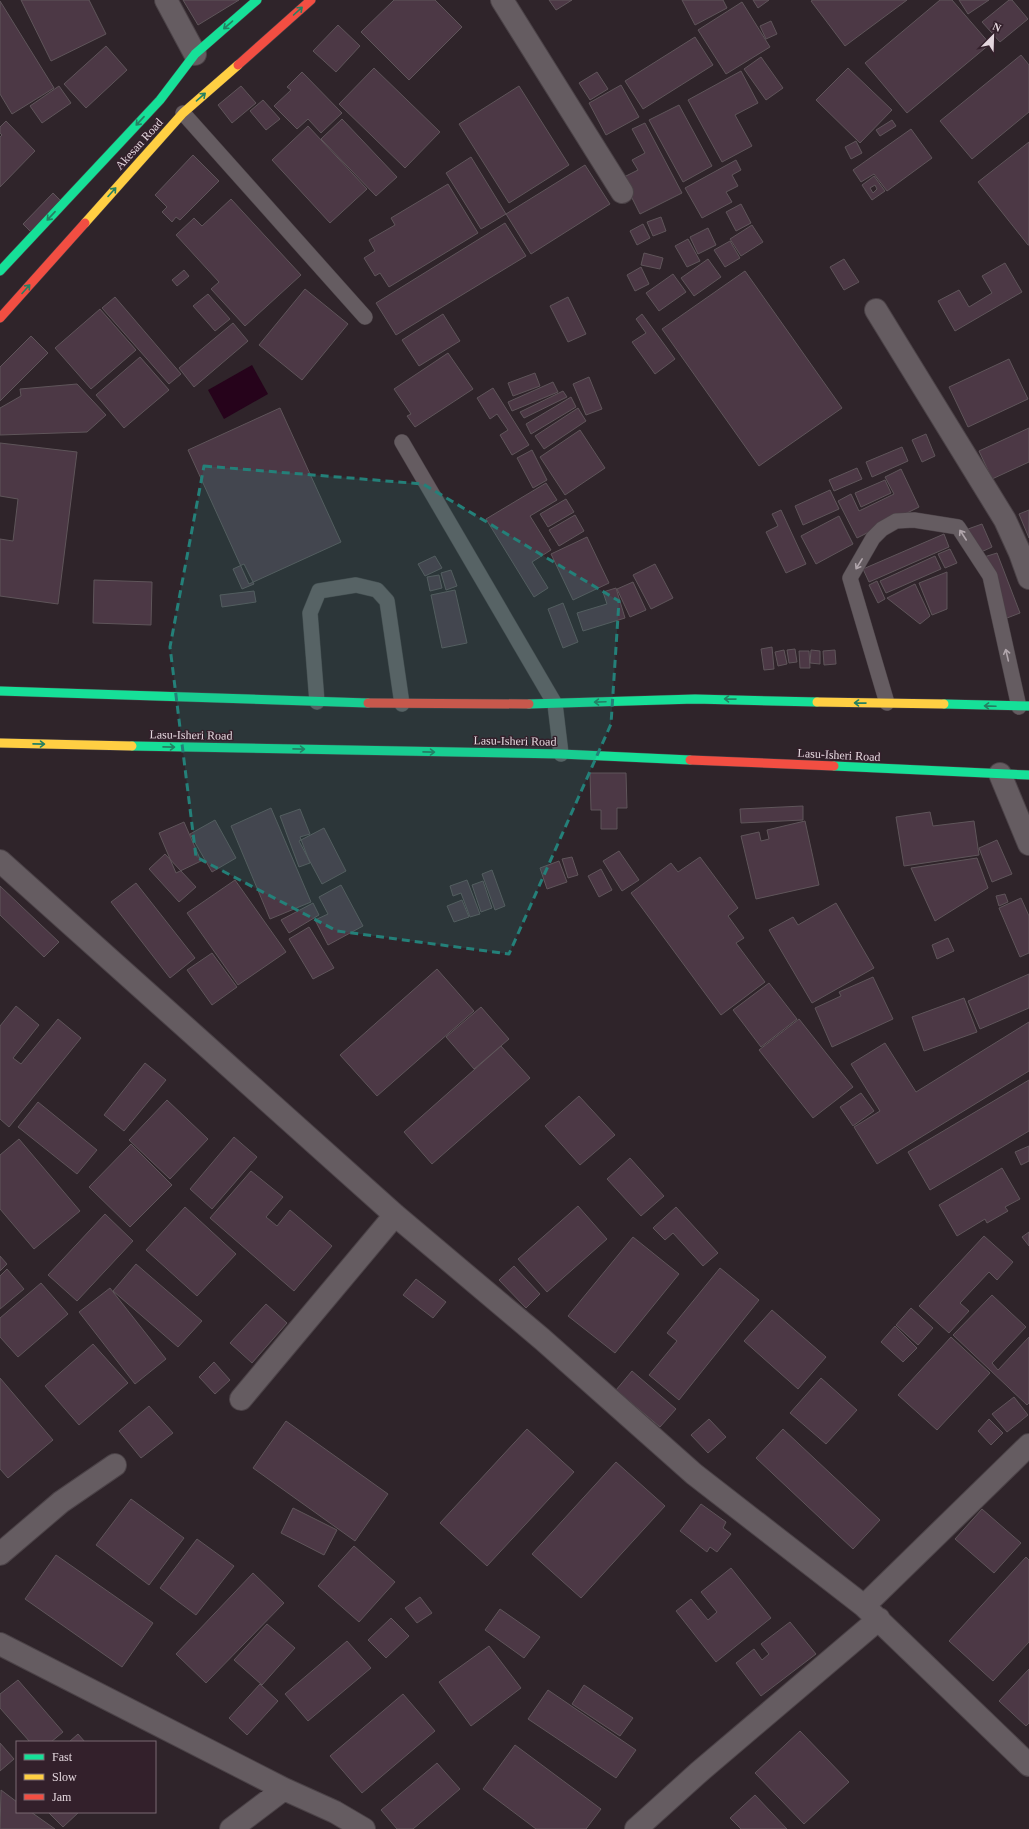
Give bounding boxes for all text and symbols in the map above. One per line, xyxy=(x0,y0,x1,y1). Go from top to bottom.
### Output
one-way arrow xyxy=(293,6,304,15)
north arrow xyxy=(973,16,1013,56)
text: N xyxy=(991,20,1003,34)
one-way arrow xyxy=(223,21,233,30)
one-way arrow xyxy=(196,92,206,102)
street label: Akesan Road xyxy=(112,115,166,173)
one-way arrow xyxy=(135,116,145,126)
one-way arrow xyxy=(108,187,117,197)
one-way arrow xyxy=(47,211,56,221)
one-way arrow xyxy=(21,284,31,294)
one-way arrow xyxy=(959,530,967,541)
one-way arrow xyxy=(855,558,863,569)
one-way arrow xyxy=(1003,649,1011,662)
one-way arrow xyxy=(724,696,737,703)
one-way arrow xyxy=(594,699,607,706)
one-way arrow xyxy=(854,699,867,706)
one-way arrow xyxy=(984,702,997,710)
street label: Lasu-Isheri Road xyxy=(149,727,233,743)
street label: Lasu-Isheri Road xyxy=(473,733,557,749)
one-way arrow xyxy=(32,740,45,748)
one-way arrow xyxy=(162,743,175,750)
one-way arrow xyxy=(292,745,305,753)
street label: Lasu-Isheri Road xyxy=(797,746,881,764)
one-way arrow xyxy=(422,748,435,755)
legend xyxy=(16,1741,156,1813)
text: Fast xyxy=(52,1750,73,1764)
text: Slow xyxy=(52,1770,77,1784)
text: Jam xyxy=(52,1790,72,1804)

